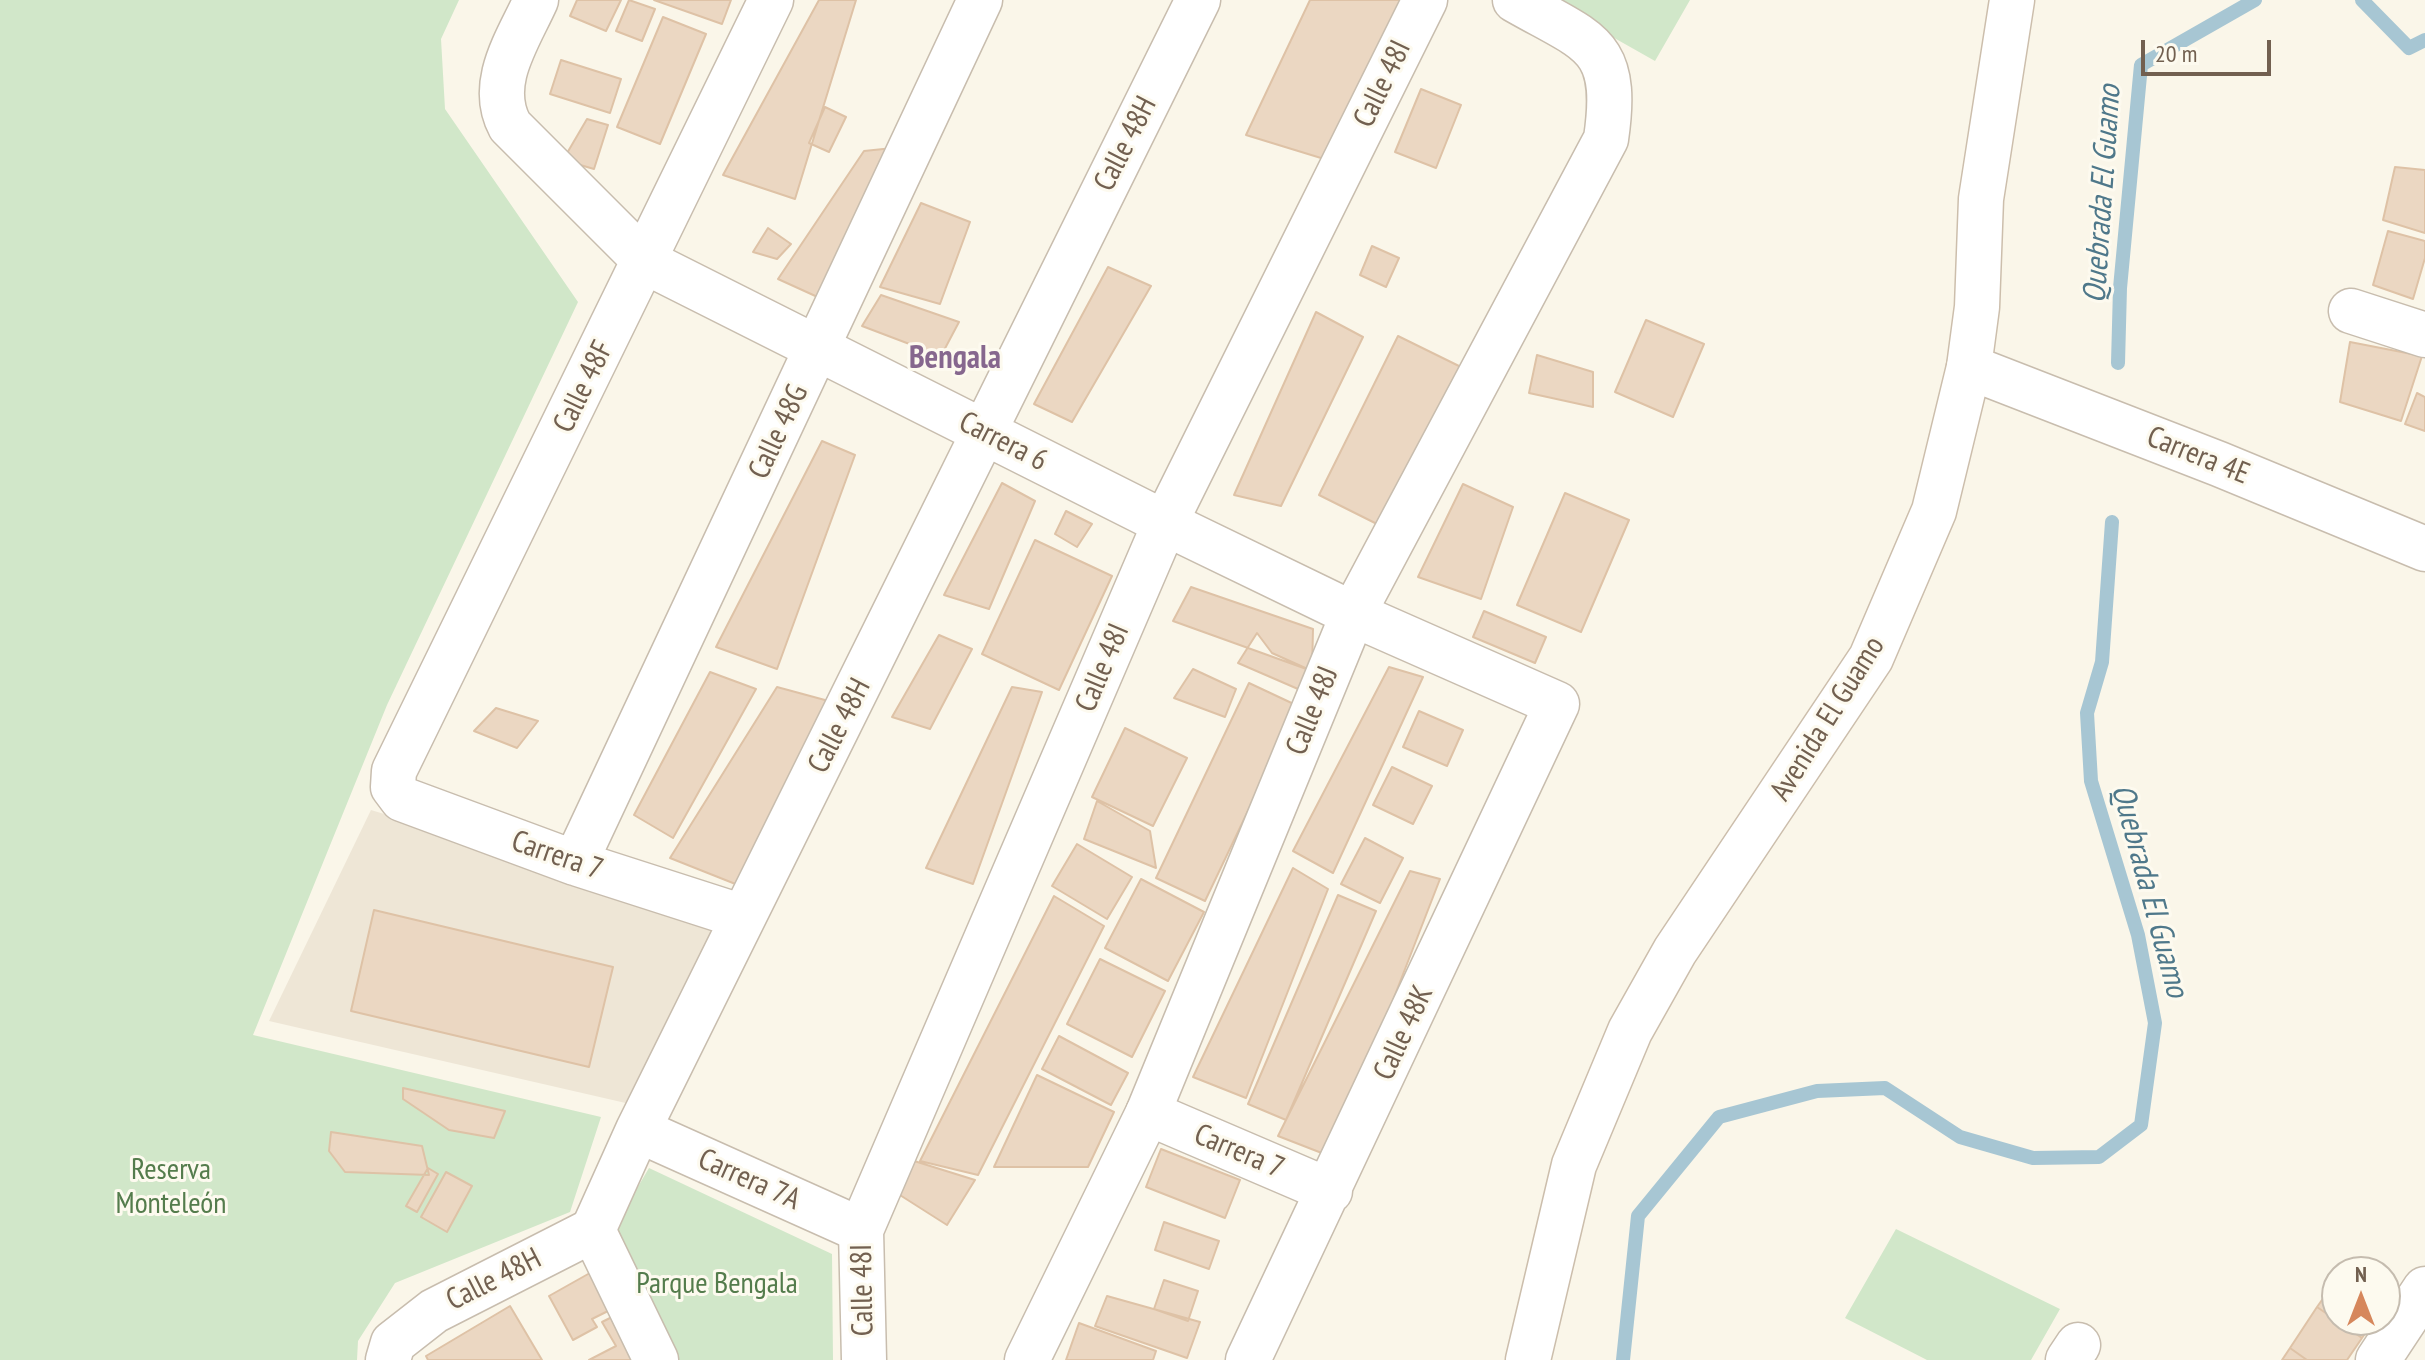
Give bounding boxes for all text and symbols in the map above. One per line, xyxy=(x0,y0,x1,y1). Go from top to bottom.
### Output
scale bar xyxy=(2145,24,2275,74)
street label: Calle 48I xyxy=(1347,35,1419,133)
text: 20 m xyxy=(2155,38,2197,69)
water label: Quebrada El Guamo xyxy=(2076,84,2130,304)
street label: Calle 48H xyxy=(1087,91,1165,197)
street label: Calle 48F xyxy=(546,335,622,439)
district label: Bengala xyxy=(909,340,1001,378)
street label: Calle 48G xyxy=(742,379,816,485)
street label: Carrera 6 xyxy=(953,405,1053,479)
street label: Carrera 4E xyxy=(2142,419,2254,493)
street label: Calle 48I xyxy=(1068,619,1138,717)
street label: Avenida El Guamo xyxy=(1763,630,1893,808)
street label: Calle 48J xyxy=(1279,661,1347,761)
street label: Calle 48H xyxy=(801,673,879,779)
water label: Quebrada El Guamo xyxy=(2102,780,2196,1002)
street label: Carrera 7 xyxy=(507,824,607,888)
street label: Calle 48K xyxy=(1367,980,1441,1086)
street label: Carrera 7 xyxy=(1189,1117,1289,1187)
street label: Carrera 7A xyxy=(692,1142,806,1218)
park label: Reserva Monteleón xyxy=(116,1152,226,1222)
street label: Calle 48H xyxy=(441,1241,547,1319)
street label: Calle 48I xyxy=(844,1244,882,1336)
north arrow xyxy=(2321,1256,2401,1336)
text: N xyxy=(2355,1260,2367,1288)
park label: Parque Bengala xyxy=(636,1266,798,1302)

